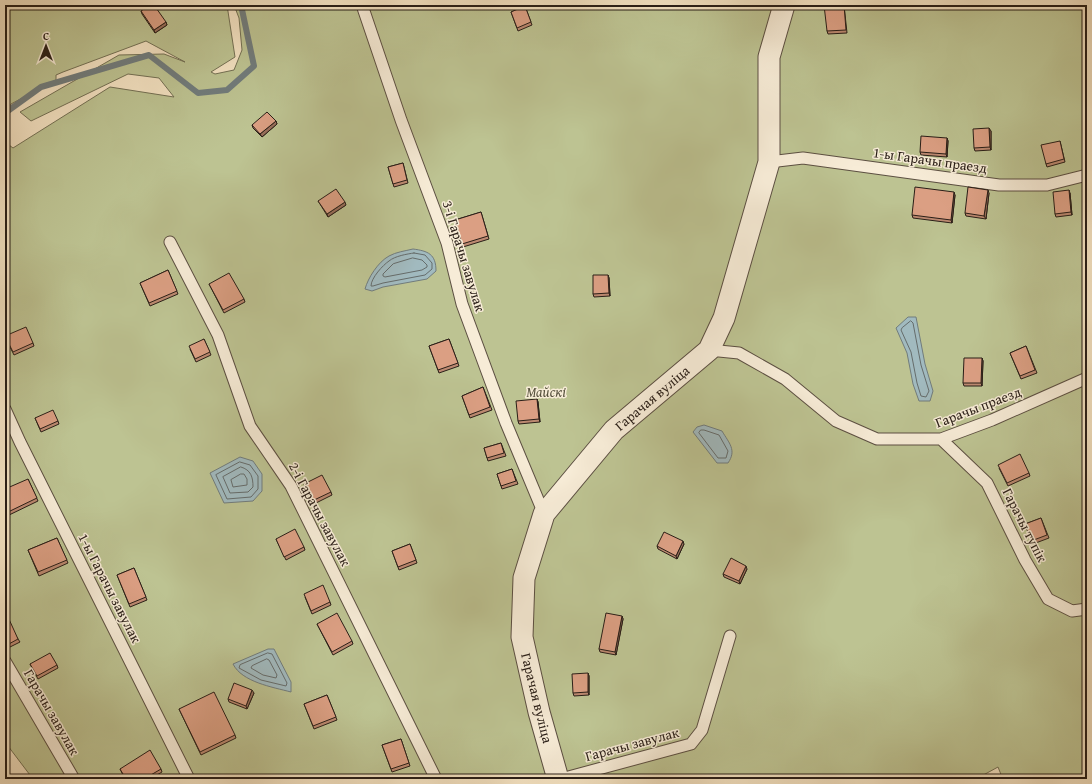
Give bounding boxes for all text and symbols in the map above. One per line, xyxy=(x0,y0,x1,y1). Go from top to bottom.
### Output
north arrow xyxy=(26,26,66,66)
text: С xyxy=(43,28,49,44)
street label: 1-ы Гарачы праезд xyxy=(872,142,989,178)
street label: 3-і Гарачы завулак xyxy=(438,198,491,315)
street label: Гарачая вуліца xyxy=(610,360,694,435)
street label: Гарачы праезд xyxy=(932,381,1024,433)
park label: Майскі xyxy=(526,382,566,402)
street label: 2-і Гарачы завулак xyxy=(284,459,356,570)
street label: Гарачы тупік xyxy=(998,484,1053,566)
street label: 1-ы Гарачы завулак xyxy=(74,530,147,647)
street label: Гарачая вуліца xyxy=(516,651,558,745)
street label: Гарачы завулак xyxy=(19,665,85,759)
street label: Гарачы завулак xyxy=(583,722,682,766)

